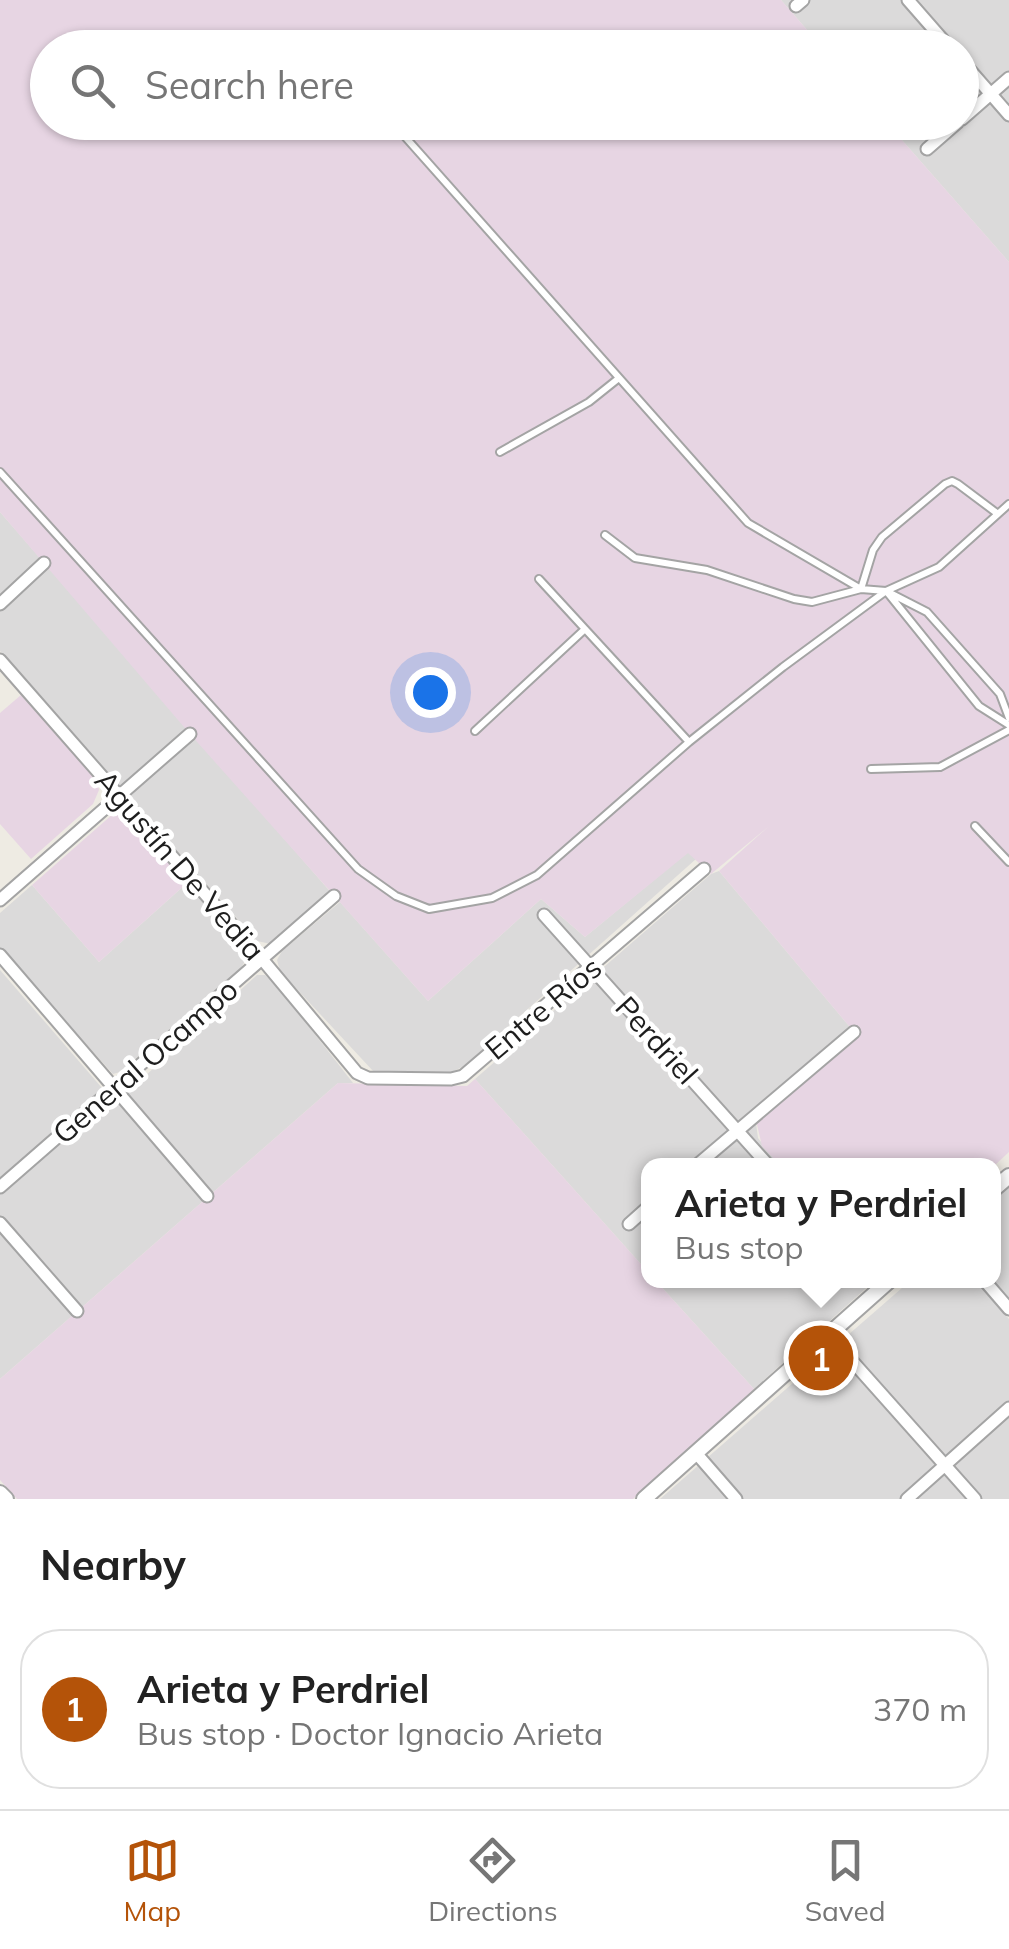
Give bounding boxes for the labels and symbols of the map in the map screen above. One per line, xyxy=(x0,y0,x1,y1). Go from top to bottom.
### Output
your location xyxy=(405,667,456,718)
street label: Agustín De Vedia xyxy=(87,762,273,968)
street label: Entre Ríos xyxy=(477,948,609,1068)
street label: General Ocampo xyxy=(45,970,245,1152)
street label: Perdriel xyxy=(608,988,706,1092)
pin: 1 xyxy=(788,1320,854,1396)

